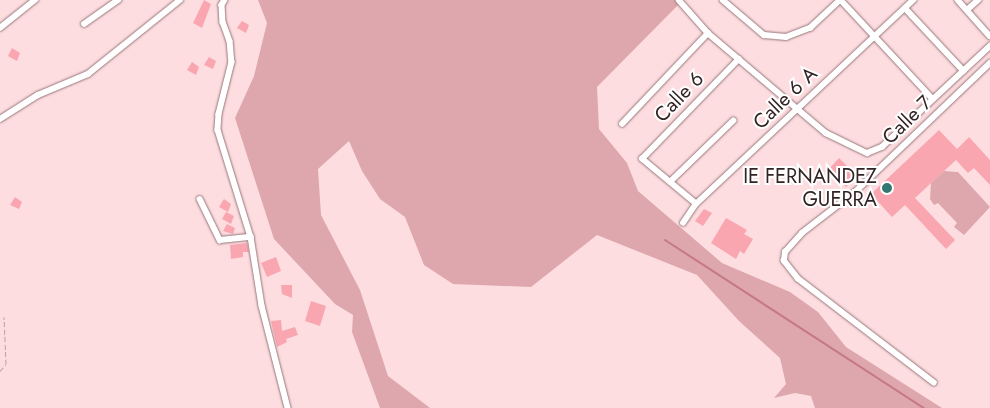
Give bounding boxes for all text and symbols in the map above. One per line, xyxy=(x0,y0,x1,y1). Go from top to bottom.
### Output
street label: Calle 6 A xyxy=(748,62,822,134)
street label: Calle 6 xyxy=(649,67,709,127)
street label: Calle 7 xyxy=(877,91,937,149)
place label: IE FERNANDEZ GUERRA xyxy=(743,165,877,212)
marker: IE FERNANDEZ GUERRA xyxy=(881,182,893,194)

